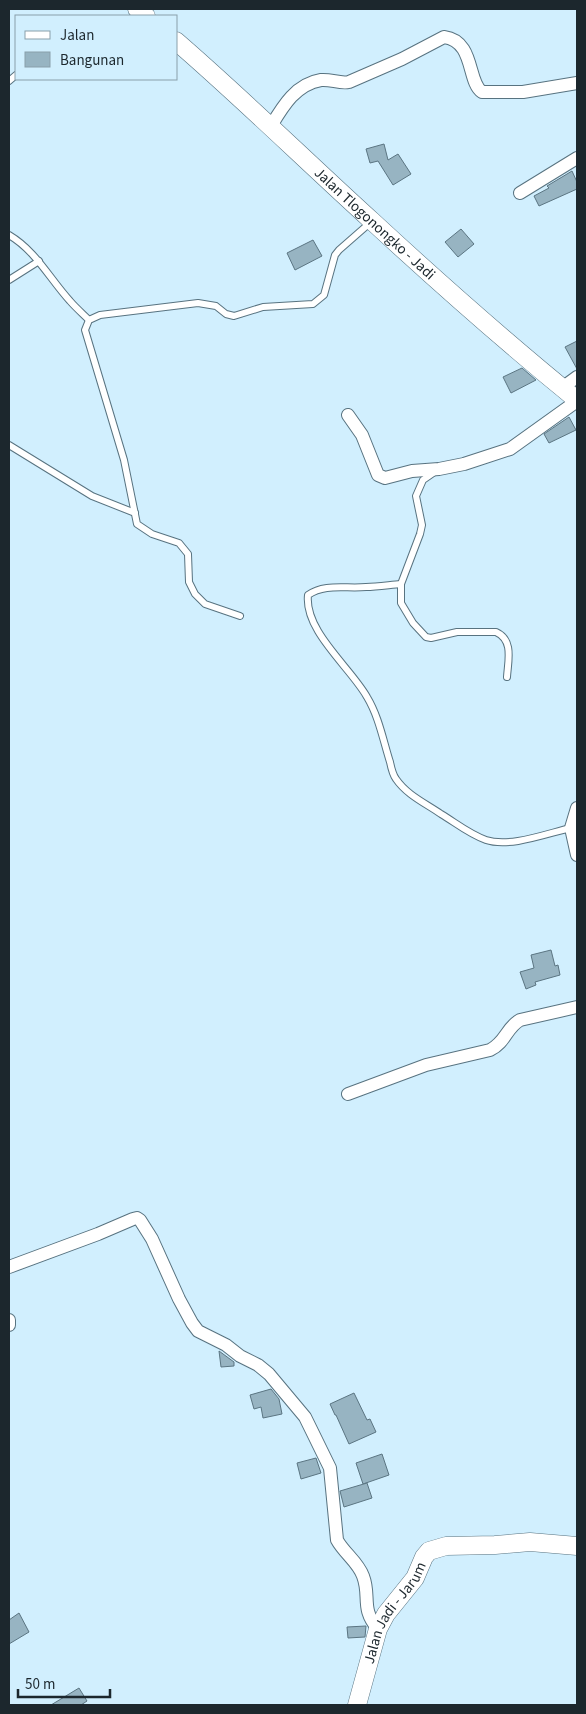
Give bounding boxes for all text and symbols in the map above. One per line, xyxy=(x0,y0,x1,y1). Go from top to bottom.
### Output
legend xyxy=(15,15,178,80)
text: Jalan xyxy=(60,25,94,46)
text: Bangunan xyxy=(60,50,124,71)
street label: Jalan Tlogonongko - Jadi xyxy=(310,162,440,285)
street label: Jalan Jadi - Jarum xyxy=(358,1559,431,1666)
scale bar xyxy=(18,1666,110,1698)
text: 50 m xyxy=(25,1674,55,1695)

